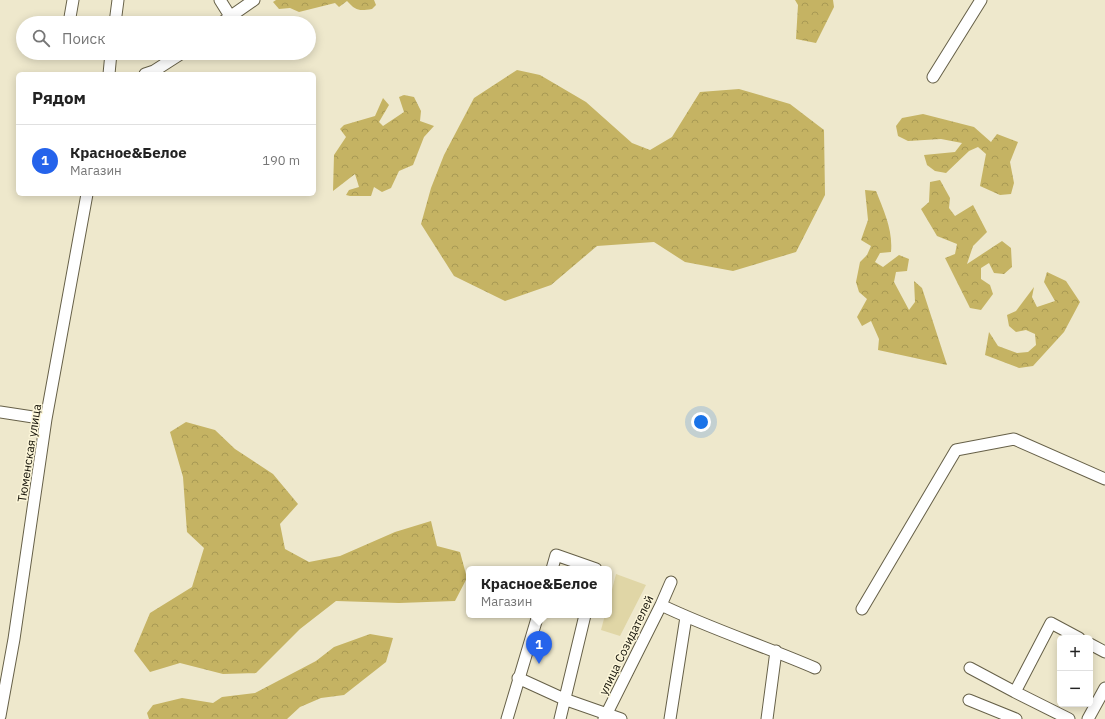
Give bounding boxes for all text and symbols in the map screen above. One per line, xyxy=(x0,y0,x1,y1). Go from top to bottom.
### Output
search box xyxy=(16,16,316,60)
icon: search xyxy=(30,27,52,49)
text: Поиск xyxy=(62,29,105,48)
text: Рядом xyxy=(32,87,86,109)
text: Красное&Белое xyxy=(70,143,187,162)
text: 1 xyxy=(41,152,49,169)
text: 190 m xyxy=(262,152,300,169)
text: Магазин xyxy=(70,162,122,179)
street label: Тюменская улица xyxy=(14,402,44,503)
your location xyxy=(691,412,711,432)
popup xyxy=(466,566,612,618)
text: Красное&Белое xyxy=(481,574,597,593)
text: Магазин xyxy=(481,593,532,610)
street label: улица Созидателей xyxy=(595,593,657,697)
pin: 1 xyxy=(526,631,552,664)
map controls xyxy=(1057,635,1093,707)
button: + xyxy=(1057,635,1093,671)
button: − xyxy=(1057,671,1093,707)

